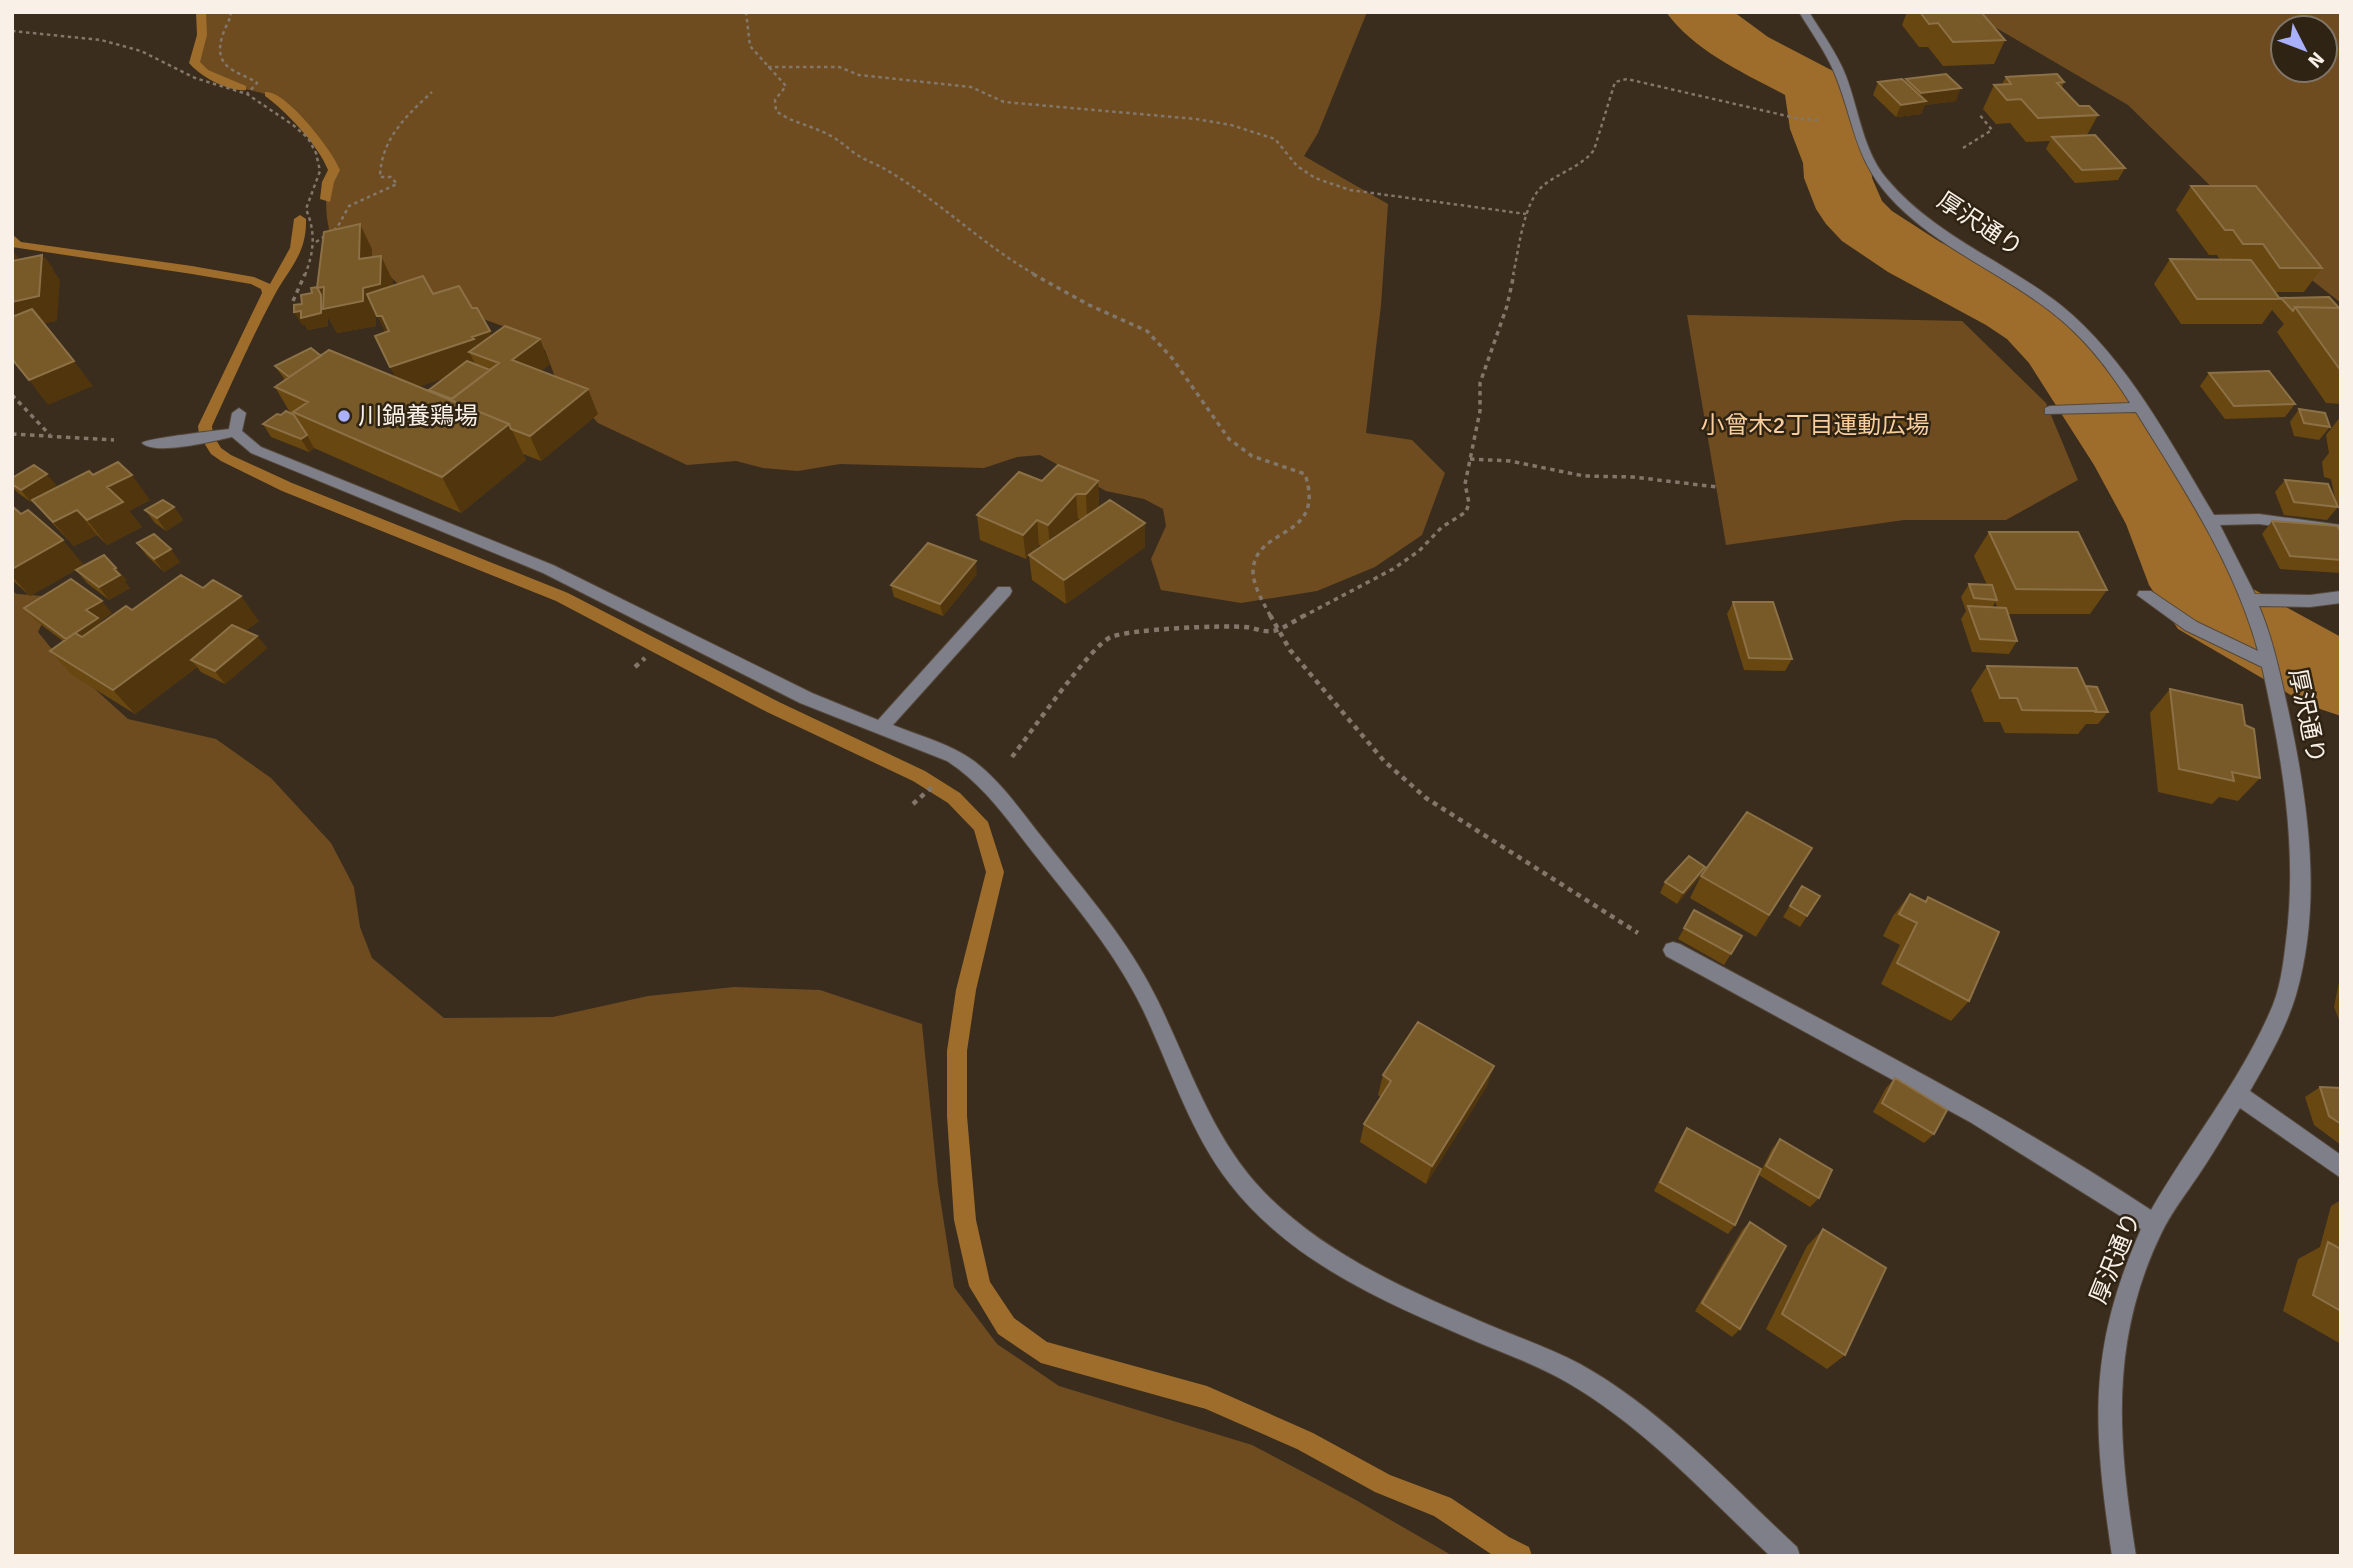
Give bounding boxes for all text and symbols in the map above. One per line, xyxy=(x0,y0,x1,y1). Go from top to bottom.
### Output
north arrow xyxy=(2269,14,2339,84)
text: N xyxy=(2303,47,2329,73)
street label: 厚沢通り xyxy=(1932,185,2028,263)
place label: 川鍋養鶏場 xyxy=(358,401,478,431)
marker: 川鍋養鶏場 xyxy=(336,408,352,424)
park label: 小曾木2丁目運動広場 xyxy=(1701,410,1929,440)
street label: 厚沢通り xyxy=(2282,666,2332,766)
street label: 厚沢通り xyxy=(2083,1208,2147,1308)

